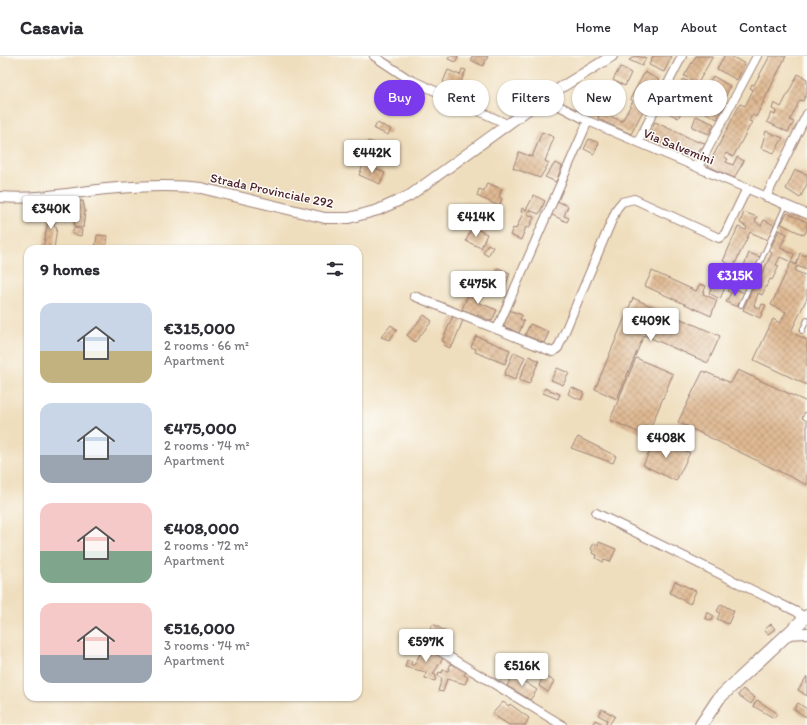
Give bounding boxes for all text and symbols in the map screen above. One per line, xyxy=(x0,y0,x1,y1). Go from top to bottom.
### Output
text: Casavia xyxy=(20,16,83,39)
text: Home xyxy=(576,19,611,36)
text: Map xyxy=(633,19,659,36)
text: About xyxy=(681,19,717,36)
text: Contact xyxy=(739,19,787,36)
chip: Buy xyxy=(374,80,425,116)
chip: Rent xyxy=(433,80,489,116)
chip: Filters xyxy=(497,80,564,116)
chip: New xyxy=(572,80,626,116)
chip: Apartment xyxy=(634,80,727,116)
street label: Via Salvemini xyxy=(641,125,716,168)
pin: €442K xyxy=(344,140,400,174)
text: €442K xyxy=(353,145,391,160)
street label: Strada Provinciale 292 xyxy=(209,170,335,211)
pin: €340K xyxy=(23,196,79,230)
text: €340K xyxy=(32,201,70,216)
pin: €414K xyxy=(448,204,504,238)
text: €414K xyxy=(457,209,495,224)
icon: filters xyxy=(324,258,346,280)
text: 9 homes xyxy=(40,259,100,279)
pin: €315K xyxy=(707,263,763,297)
text: €315K xyxy=(717,268,753,283)
pin: €475K xyxy=(450,271,506,305)
text: €475K xyxy=(460,276,496,291)
pin: €409K xyxy=(623,308,679,342)
text: €409K xyxy=(632,313,670,328)
text: €315,000 xyxy=(164,318,235,338)
icon: home xyxy=(72,319,120,367)
text: 2 rooms · 66 m² xyxy=(164,338,249,353)
text: Apartment xyxy=(164,353,225,368)
text: €475,000 xyxy=(164,418,237,438)
icon: home xyxy=(72,419,120,467)
pin: €408K xyxy=(638,425,694,459)
text: €408K xyxy=(647,430,685,445)
text: 2 rooms · 74 m² xyxy=(164,438,250,453)
text: Apartment xyxy=(164,453,225,468)
text: €408,000 xyxy=(164,518,239,538)
icon: home xyxy=(72,519,120,567)
text: 2 rooms · 72 m² xyxy=(164,538,249,553)
text: Apartment xyxy=(164,553,225,568)
text: €516,000 xyxy=(164,618,235,638)
icon: home xyxy=(72,619,120,667)
pin: €597K xyxy=(398,629,454,663)
text: €597K xyxy=(408,634,444,649)
text: 3 rooms · 74 m² xyxy=(164,638,250,653)
text: Apartment xyxy=(164,653,225,668)
pin: €516K xyxy=(494,653,550,687)
text: €516K xyxy=(504,658,540,673)

